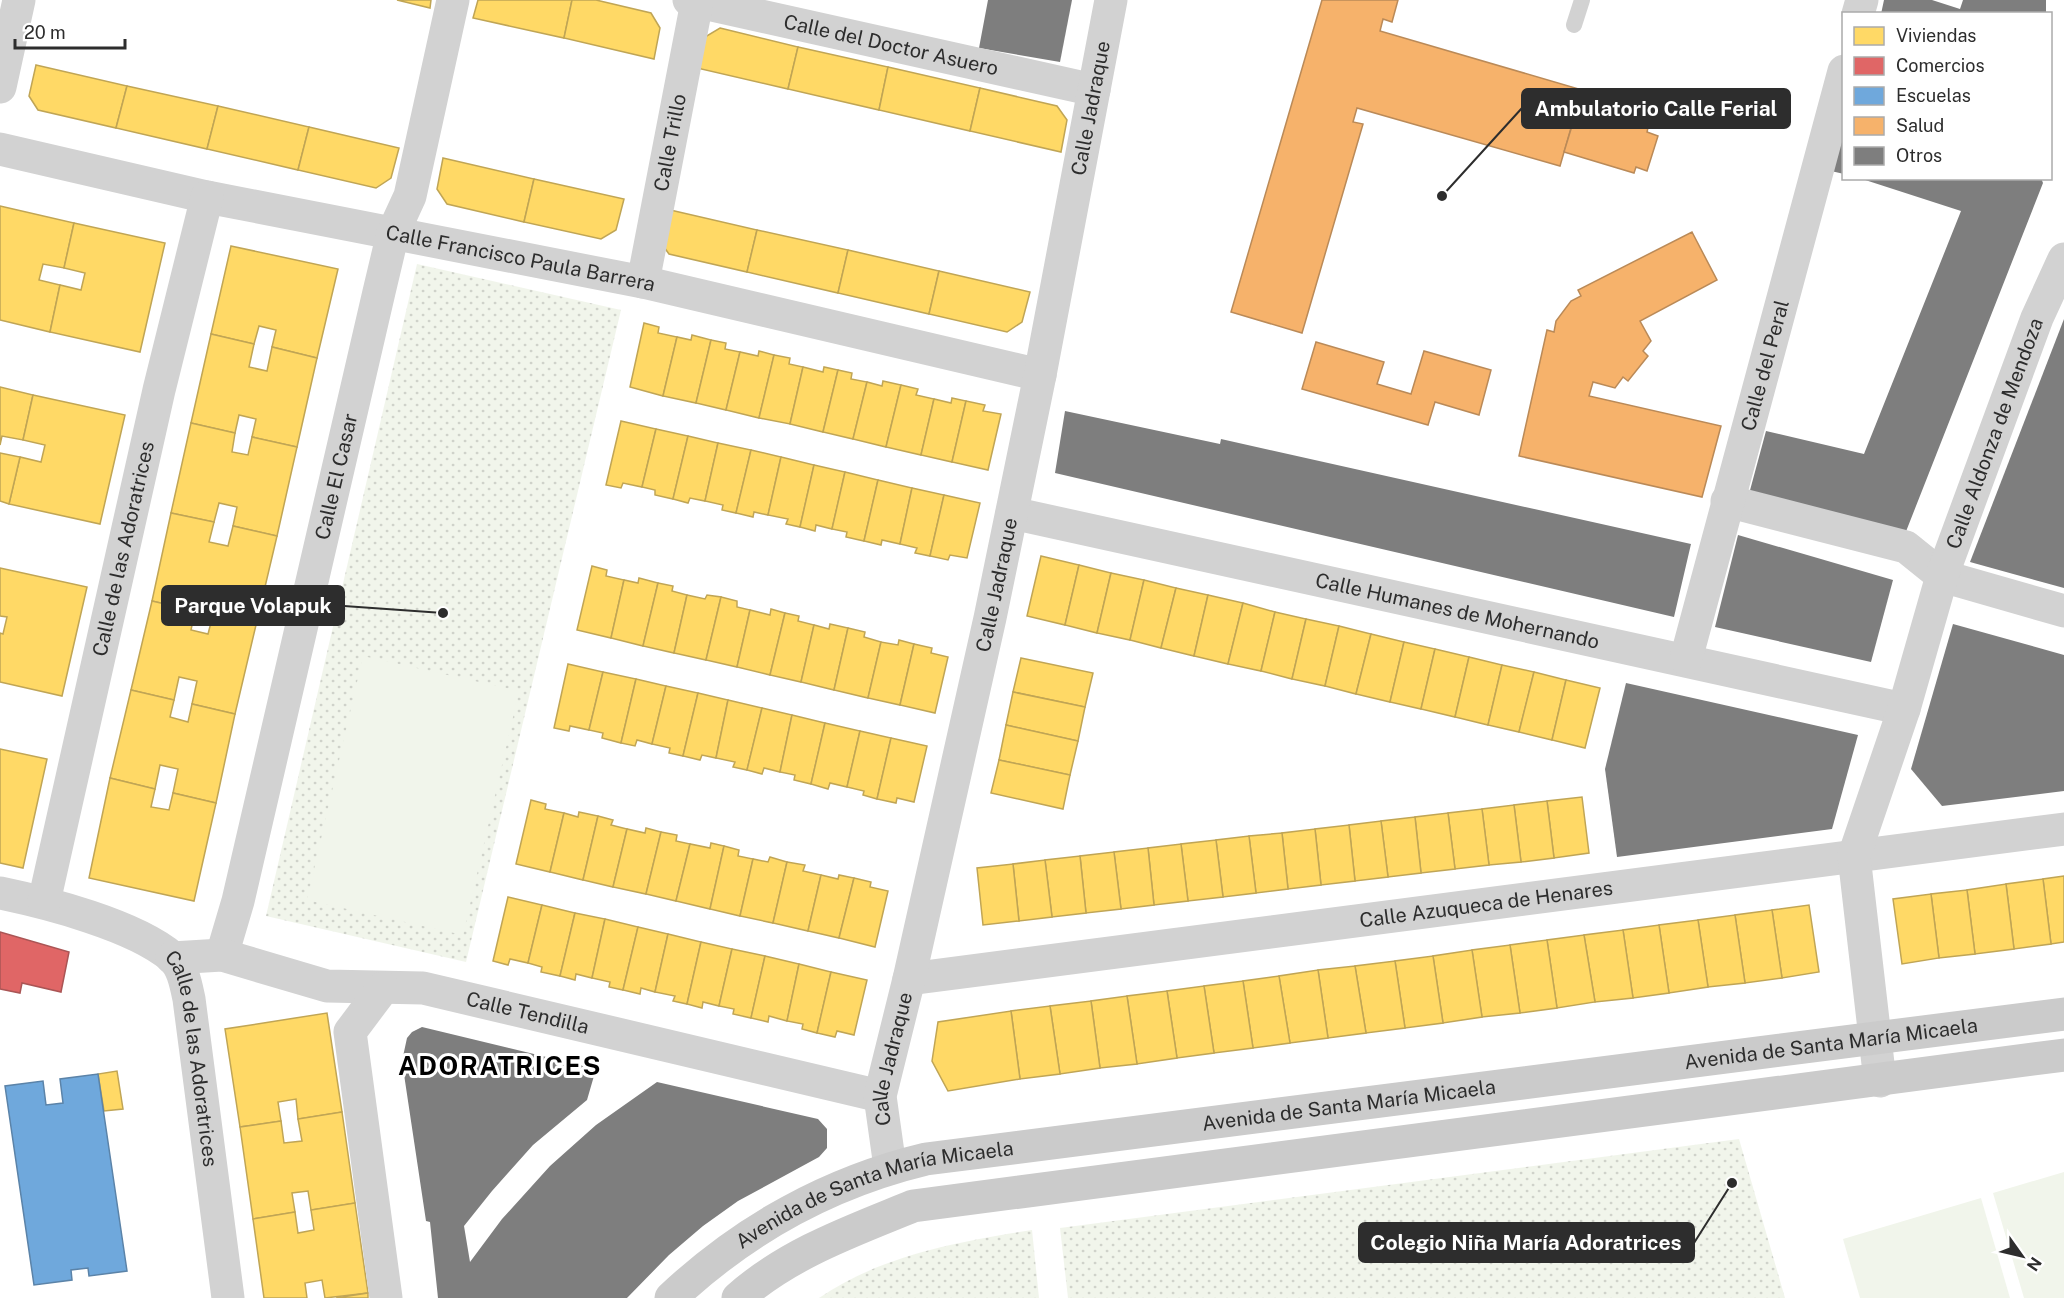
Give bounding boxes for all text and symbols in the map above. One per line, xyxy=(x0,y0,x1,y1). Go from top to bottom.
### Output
street label: Calle del Doctor Asuero xyxy=(781,9,1001,80)
scale bar xyxy=(15,12,124,50)
legend xyxy=(1842,12,2052,180)
text: 20 m xyxy=(24,22,66,43)
text: Viviendas xyxy=(1896,25,1976,46)
street label: Calle Jadraque xyxy=(1066,39,1115,177)
text: Comercios xyxy=(1896,55,1985,76)
text: Escuelas xyxy=(1896,85,1971,106)
callout: Ambulatorio Calle Ferial xyxy=(1522,89,1790,128)
street label: Calle Trillo xyxy=(649,92,691,193)
text: Ambulatorio Calle Ferial xyxy=(1534,96,1778,121)
text: Salud xyxy=(1896,115,1944,136)
text: Otros xyxy=(1896,145,1942,166)
street label: Calle Francisco Paula Barrera xyxy=(384,220,658,296)
street label: Calle del Peral xyxy=(1736,297,1794,434)
street label: Calle Aldonza de Mendoza xyxy=(1941,315,2048,552)
street label: Calle El Casar xyxy=(310,411,363,542)
street label: Calle de las Adoratrices xyxy=(88,439,159,659)
street label: Calle Jadraque xyxy=(971,516,1022,654)
street label: Calle Humanes de Mohernando xyxy=(1313,568,1602,654)
callout: Parque Volapuk xyxy=(162,586,344,625)
text: Parque Volapuk xyxy=(174,593,332,618)
street label: Calle Azuqueca de Henares xyxy=(1358,876,1614,932)
street label: Calle de las Adoratrices xyxy=(160,945,223,1168)
street label: Calle Tendilla xyxy=(464,987,591,1039)
street label: Calle Jadraque xyxy=(868,990,917,1127)
street label: Avenida de Santa María Micaela xyxy=(1683,1013,1979,1074)
district label: ADORATRICES xyxy=(398,1050,602,1081)
street label: Avenida de Santa María Micaela xyxy=(1201,1075,1497,1136)
street label: Avenida de Santa María Micaela xyxy=(731,1136,1015,1254)
callout: Colegio Niña María Adoratrices xyxy=(1359,1223,1694,1262)
north arrow xyxy=(1992,1226,2052,1286)
text: Colegio Niña María Adoratrices xyxy=(1370,1230,1682,1255)
text: N xyxy=(2023,1254,2045,1275)

